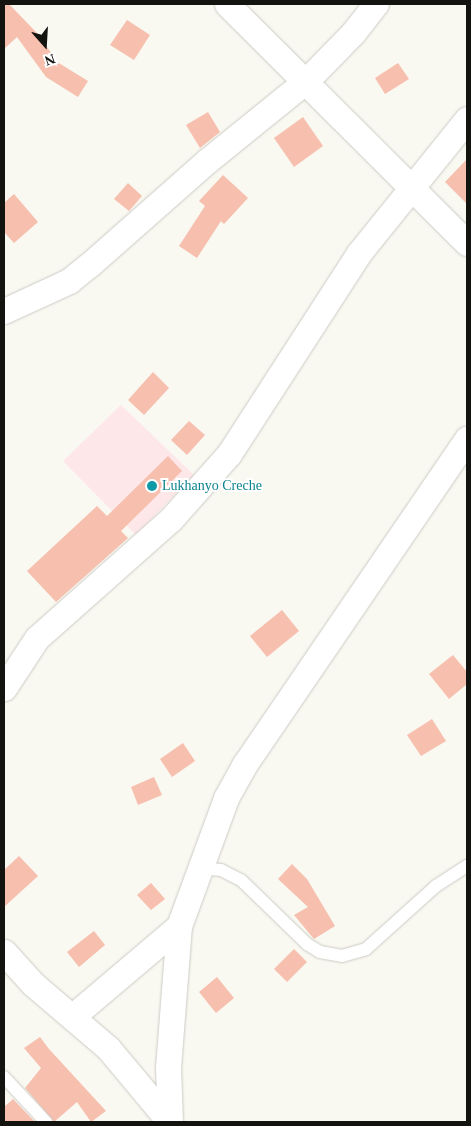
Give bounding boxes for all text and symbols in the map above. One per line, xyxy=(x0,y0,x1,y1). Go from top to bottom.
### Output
north arrow xyxy=(20,20,70,70)
text: N xyxy=(43,51,57,68)
place label: Lukhanyo Creche xyxy=(162,478,262,494)
marker: Lukhanyo Creche xyxy=(146,480,158,492)

